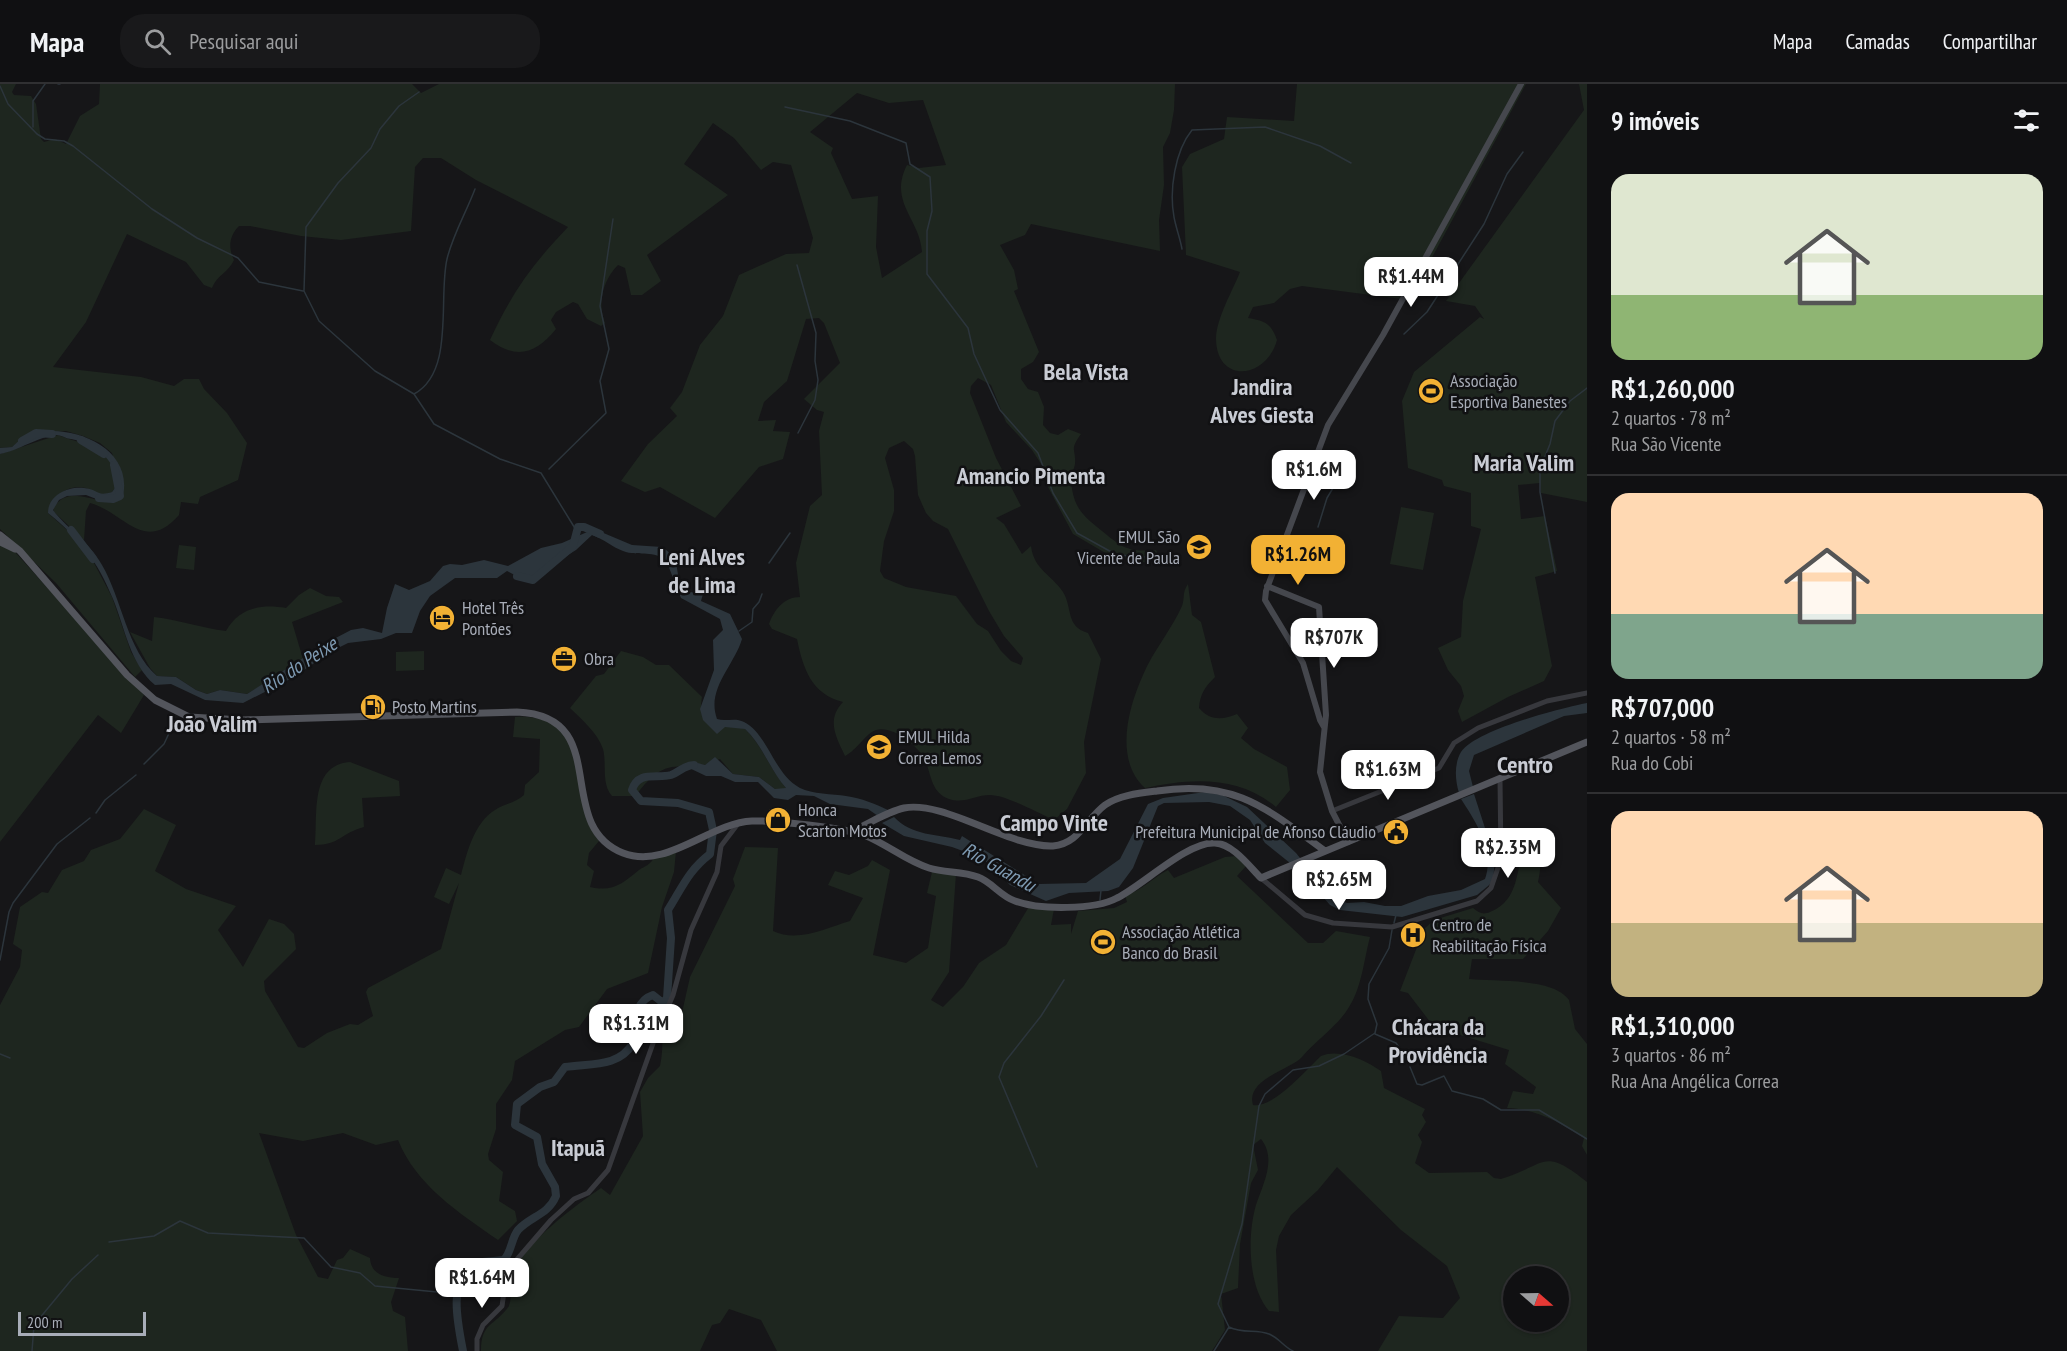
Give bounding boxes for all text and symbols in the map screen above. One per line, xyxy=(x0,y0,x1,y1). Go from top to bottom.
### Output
search box xyxy=(120,14,540,68)
text: Mapa xyxy=(30,23,84,60)
icon: search xyxy=(141,25,174,58)
text: Pesquisar aqui xyxy=(189,27,298,55)
text: Mapa xyxy=(1773,28,1812,55)
text: Camadas xyxy=(1845,28,1910,55)
text: Compartilhar xyxy=(1943,28,2037,55)
text: 9 imóveis xyxy=(1611,104,1699,137)
icon: filters xyxy=(2010,104,2043,137)
icon: home xyxy=(1773,213,1881,321)
pin: R$1.44M xyxy=(1356,257,1466,308)
text: R$1.44M xyxy=(1378,263,1444,289)
district label: Bela Vista xyxy=(1044,356,1129,387)
place label: Associação Esportiva Banestes xyxy=(1450,369,1567,413)
district label: Jandira Alves Giesta xyxy=(1209,371,1314,430)
text: R$1,260,000 xyxy=(1611,372,1735,405)
sports icon: Associação Esportiva Banestes xyxy=(1416,376,1446,406)
text: 2 quartos · 78 m² xyxy=(1611,405,1731,431)
text: Rua São Vicente xyxy=(1611,431,1722,457)
district label: Maria Valim xyxy=(1474,447,1574,478)
pin: R$1.6M xyxy=(1265,450,1363,501)
text: R$1.6M xyxy=(1286,456,1342,482)
district label: Amancio Pimenta xyxy=(956,460,1105,491)
place label: EMUL São Vicente de Paula xyxy=(1076,525,1180,569)
school or university icon: EMUL São Vicente de Paula xyxy=(1184,532,1214,562)
icon: home xyxy=(1773,532,1881,640)
pin: R$1.26M xyxy=(1243,535,1353,586)
district label: Leni Alves de Lima xyxy=(659,541,745,600)
text: R$1.26M xyxy=(1265,541,1331,567)
place label: Hotel Três Pontões xyxy=(462,596,524,640)
hotel icon: Hotel Três Pontões xyxy=(427,603,457,633)
pin: R$707K xyxy=(1285,618,1383,669)
text: R$707K xyxy=(1305,624,1363,650)
water label: Rio do Peixe xyxy=(256,630,343,699)
office icon: Obra xyxy=(549,644,579,674)
place label: Obra xyxy=(584,647,614,670)
text: R$707,000 xyxy=(1611,691,1714,724)
fuel station icon: Posto Martins xyxy=(358,692,388,722)
place label: Posto Martins xyxy=(392,695,477,718)
district label: João Valim xyxy=(166,708,257,739)
text: 2 quartos · 58 m² xyxy=(1611,724,1731,750)
place label: EMUL Hilda Correa Lemos xyxy=(898,725,982,769)
school or university icon: EMUL Hilda Correa Lemos xyxy=(864,732,894,762)
district label: Centro xyxy=(1497,749,1553,780)
pin: R$1.63M xyxy=(1333,750,1443,801)
text: Rua do Cobi xyxy=(1611,750,1693,776)
text: R$1.63M xyxy=(1355,756,1421,782)
place label: Honca Scarton Motos xyxy=(798,798,887,842)
shop icon: Honca Scarton Motos xyxy=(763,805,793,835)
district label: Campo Vinte xyxy=(1000,807,1108,838)
public building icon: Prefeitura Municipal de Afonso Cláudio xyxy=(1381,817,1411,847)
place label: Prefeitura Municipal de Afonso Cláudio xyxy=(1135,820,1376,843)
pin: R$2.35M xyxy=(1453,828,1563,879)
text: R$2.35M xyxy=(1475,834,1541,860)
water label: Rio Guandu xyxy=(958,836,1041,898)
icon: home xyxy=(1773,850,1881,958)
pin: R$2.65M xyxy=(1284,860,1394,911)
text: R$2.65M xyxy=(1306,866,1372,892)
place label: Centro de Reabilitação Física xyxy=(1432,913,1547,957)
place label: Associação Atlética Banco do Brasil xyxy=(1122,920,1240,964)
hospital icon: Centro de Reabilitação Física xyxy=(1398,920,1428,950)
sports icon: Associação Atlética Banco do Brasil xyxy=(1088,927,1118,957)
pin: R$1.31M xyxy=(581,1004,691,1055)
text: R$1,310,000 xyxy=(1611,1009,1735,1042)
text: R$1.31M xyxy=(603,1010,669,1036)
district label: Chácara da Providência xyxy=(1389,1011,1487,1070)
text: 3 quartos · 86 m² xyxy=(1611,1042,1731,1068)
text: Rua Ana Angélica Correa xyxy=(1611,1068,1779,1094)
district label: Itapuã xyxy=(551,1132,605,1163)
pin: R$1.64M xyxy=(427,1258,537,1309)
text: R$1.64M xyxy=(449,1264,515,1290)
north arrow xyxy=(1503,1266,1569,1332)
map controls xyxy=(1503,1266,1569,1332)
scale bar xyxy=(18,1309,146,1336)
text: 200 m xyxy=(27,1312,62,1332)

